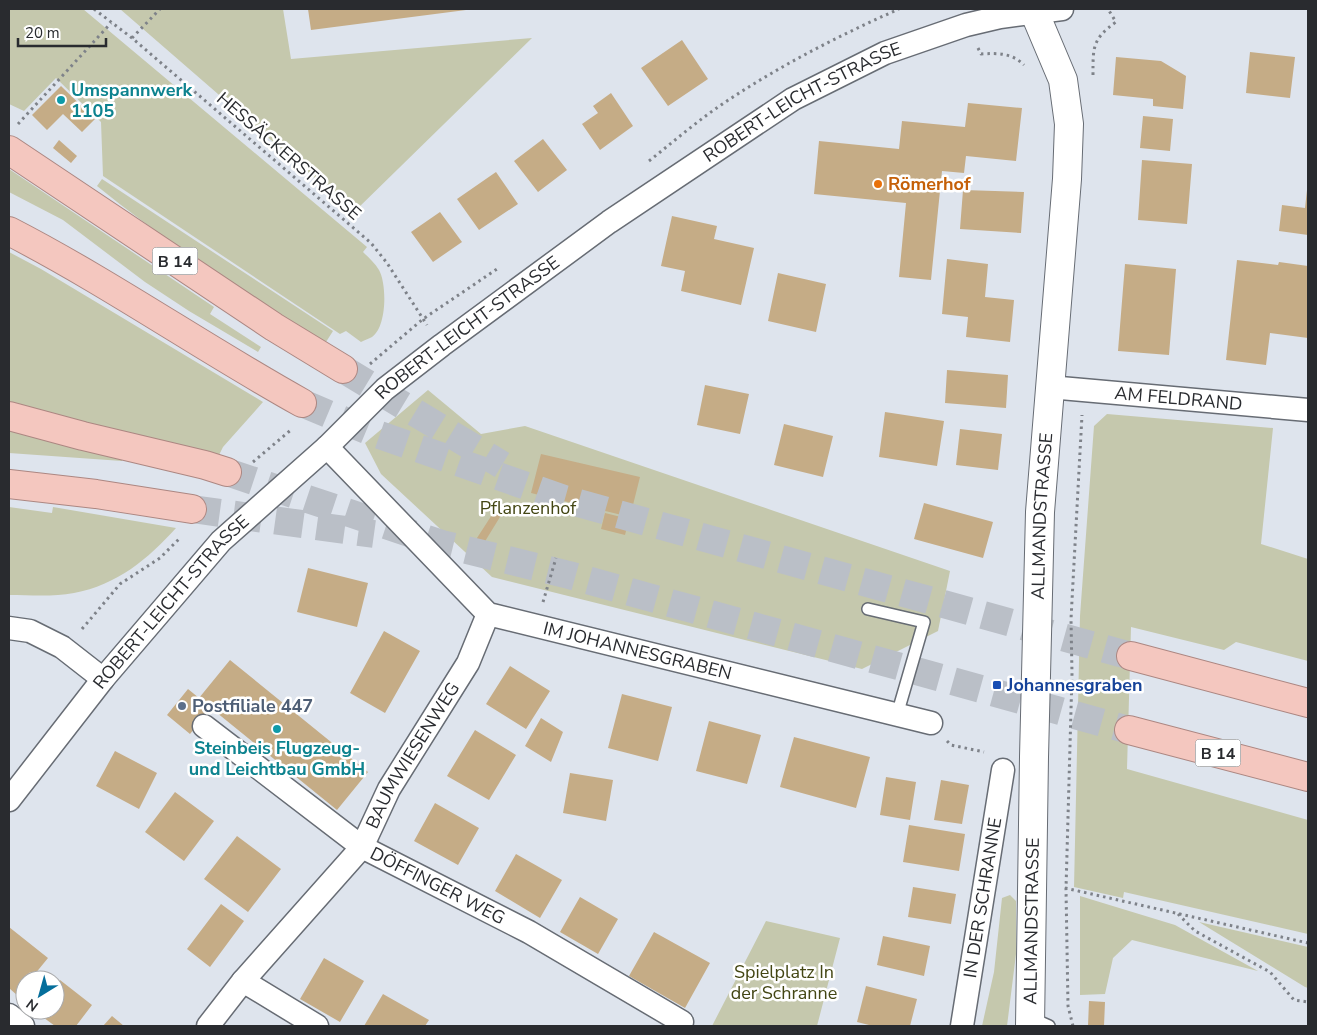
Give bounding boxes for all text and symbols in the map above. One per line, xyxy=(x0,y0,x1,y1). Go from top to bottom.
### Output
scale bar xyxy=(18,15,105,47)
text: 20 m xyxy=(25,23,60,43)
street label: ROBERT-LEICHT-STRASSE xyxy=(698,36,904,168)
place label: Umspannwerk 1105 xyxy=(71,78,192,123)
street label: HESSÄCKERSTRASSE xyxy=(212,87,366,225)
marker: Umspannwerk 1105 xyxy=(55,94,67,106)
place label: Römerhof xyxy=(888,172,971,196)
marker: Römerhof xyxy=(872,178,884,190)
road number: B 14 xyxy=(152,248,198,274)
street label: ROBERT-LEICHT-STRASSE xyxy=(369,251,564,405)
street label: AM FELDRAND xyxy=(1114,381,1243,416)
street label: ALLMANDSTRASSE xyxy=(1026,432,1058,600)
park label: Pflanzenhof xyxy=(480,496,577,520)
street label: ROBERT-LEICHT-STRASSE xyxy=(88,510,254,694)
street label: IM JOHANNESGRABEN xyxy=(541,616,734,686)
place label: Johannesgraben xyxy=(1006,673,1143,697)
street label: BAUMWIESENWEG xyxy=(360,677,465,833)
marker: Johannesgraben xyxy=(991,679,1003,691)
place label: Postfiliale 447 xyxy=(192,694,313,718)
marker: Postfiliale 447 xyxy=(176,700,188,712)
marker: Steinbeis Flugzeug- und Leichtbau GmbH xyxy=(271,723,283,735)
place label: Steinbeis Flugzeug- und Leichtbau GmbH xyxy=(189,736,365,781)
road number: B 14 xyxy=(1196,740,1240,766)
street label: IN DER SCHRANNE xyxy=(958,816,1007,980)
street label: ALLMANDSTRASSE xyxy=(1018,837,1045,1005)
street label: DÖFFINGER WEG xyxy=(366,841,509,930)
park label: Spielplatz In der Schranne xyxy=(731,960,837,1005)
north arrow xyxy=(15,970,65,1020)
text: N xyxy=(23,994,42,1016)

